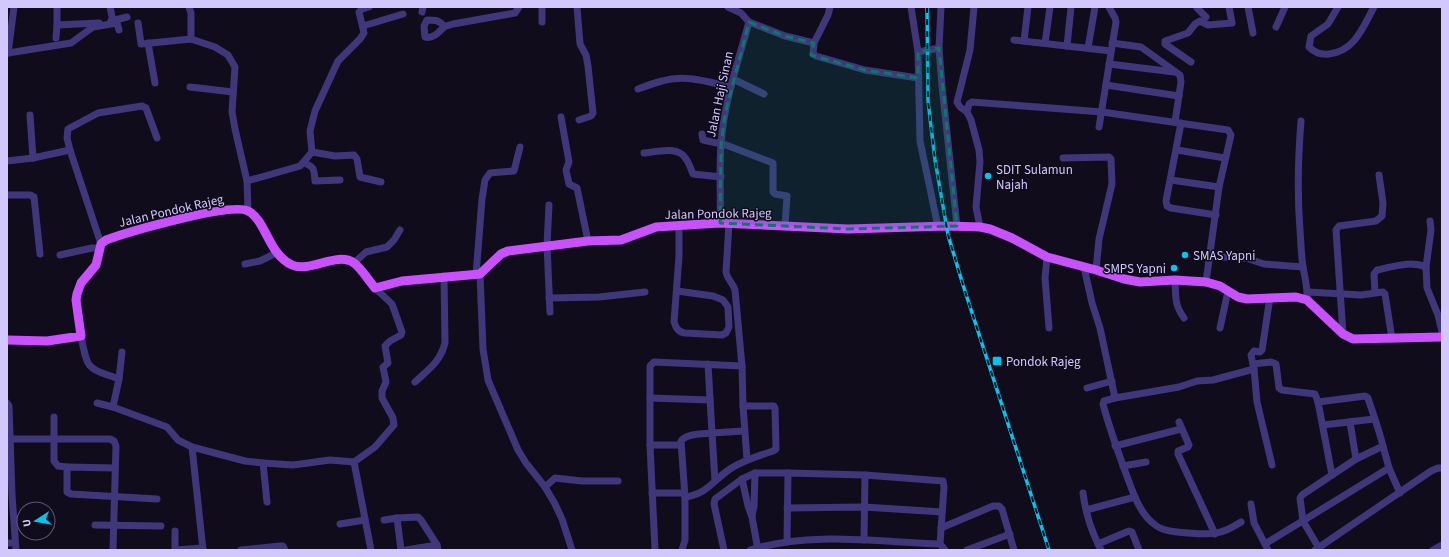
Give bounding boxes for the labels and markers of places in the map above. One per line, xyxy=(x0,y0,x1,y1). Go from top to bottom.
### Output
place label: SDIT Sulamun Najah xyxy=(996,161,1073,194)
marker: SDIT Sulamun Najah xyxy=(983,171,993,181)
place label: SMAS Yapni xyxy=(1193,247,1255,265)
marker: SMAS Yapni xyxy=(1180,250,1190,260)
place label: SMPS Yapni xyxy=(1103,260,1166,278)
marker: SMPS Yapni xyxy=(1169,263,1179,273)
place label: Pondok Rajeg xyxy=(1006,353,1081,371)
marker: Pondok Rajeg xyxy=(991,355,1003,367)

